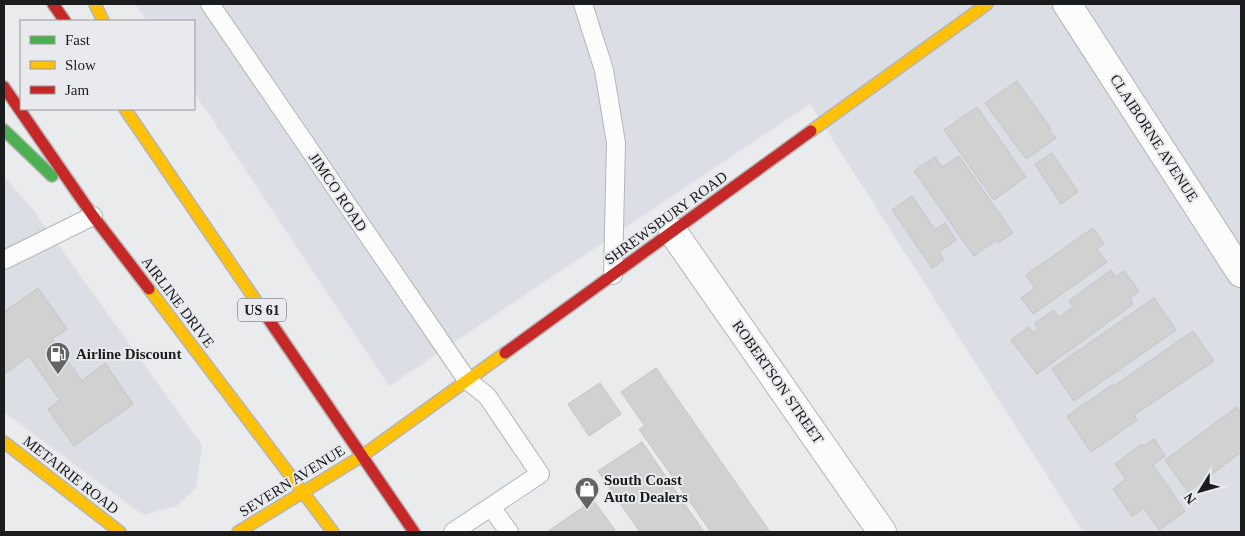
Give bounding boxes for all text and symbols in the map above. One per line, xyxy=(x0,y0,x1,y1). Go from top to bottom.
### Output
legend xyxy=(20,20,195,110)
text: Fast xyxy=(65,32,91,48)
text: Slow xyxy=(65,57,96,73)
street label: CLAIBORNE AVENUE xyxy=(1107,71,1201,205)
text: Jam xyxy=(65,82,89,98)
street label: JIMCO ROAD xyxy=(306,150,370,234)
street label: SHREWSBURY ROAD xyxy=(602,168,730,268)
street label: AIRLINE DRIVE xyxy=(139,253,217,351)
road number: US 61 xyxy=(238,298,286,322)
street label: ROBERTSON STREET xyxy=(729,317,827,447)
fuel station icon: Airline Discount xyxy=(45,341,71,375)
place label: Airline Discount xyxy=(76,346,181,362)
street label: METAIRIE ROAD xyxy=(20,433,122,517)
street label: SEVERN AVENUE xyxy=(236,442,348,520)
north arrow xyxy=(1175,466,1225,516)
place label: South Coast Auto Dealers xyxy=(604,472,688,505)
shop icon: South Coast Auto Dealers xyxy=(574,476,600,510)
text: N xyxy=(1181,490,1199,507)

